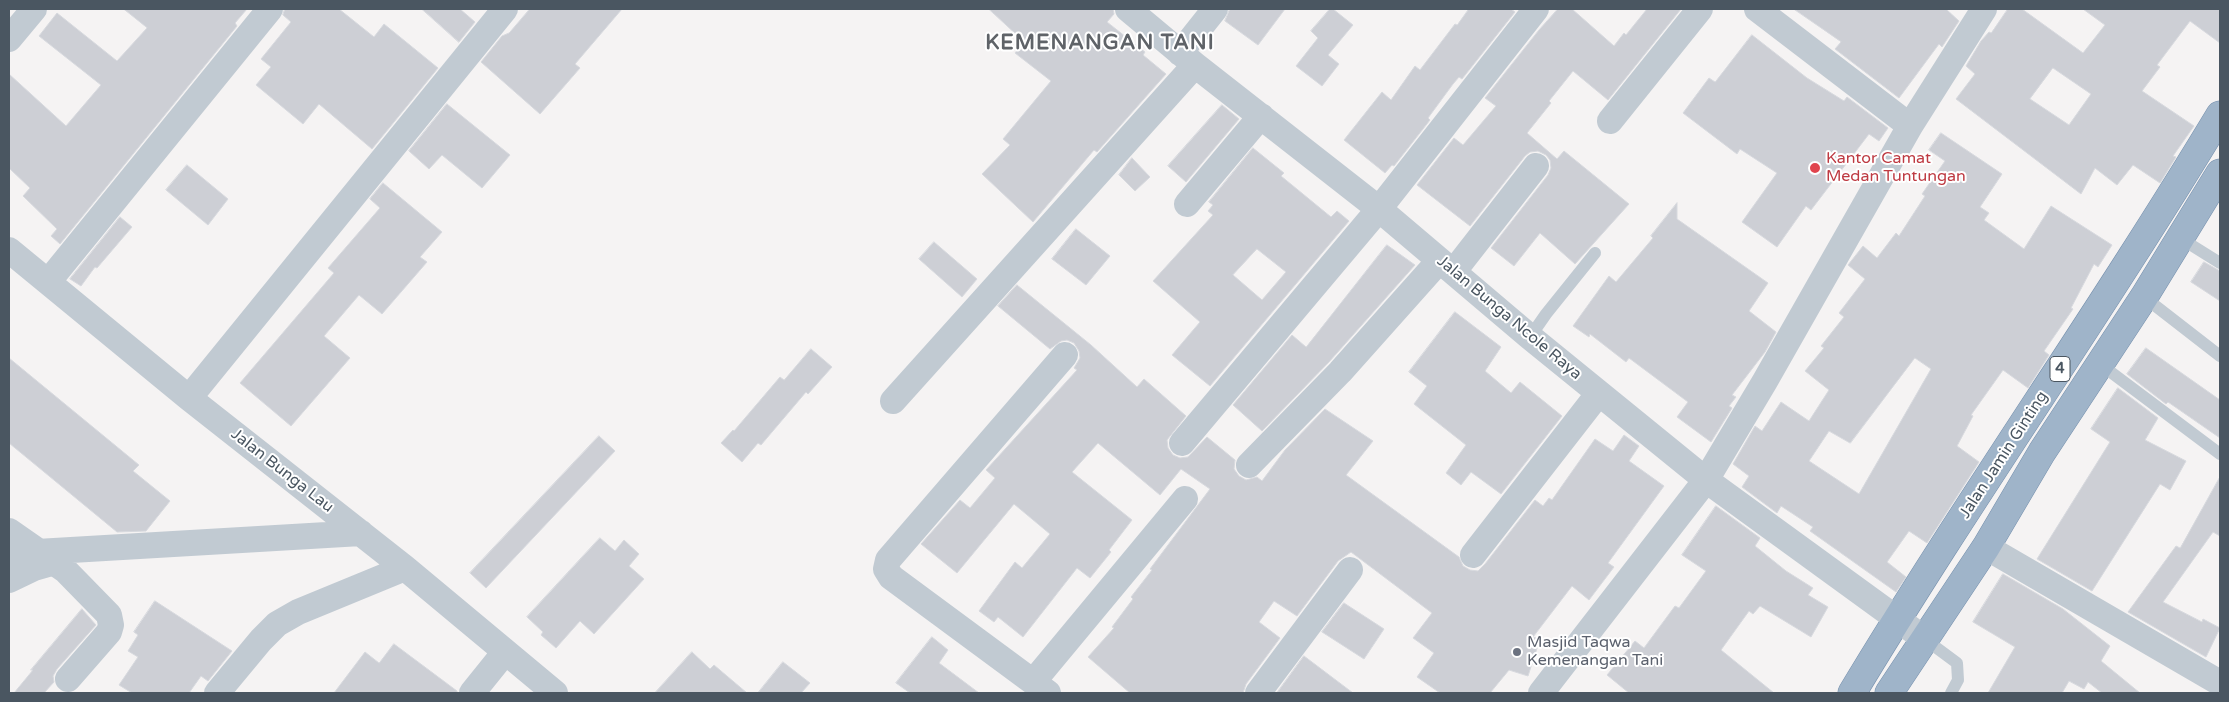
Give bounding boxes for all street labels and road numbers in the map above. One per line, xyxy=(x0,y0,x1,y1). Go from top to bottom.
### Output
street label: Jalan Bunga Ncole Raya xyxy=(1433,252,1585,384)
road number: 4 xyxy=(2050,356,2070,382)
street label: Jalan Jamin Ginting xyxy=(1956,388,2052,522)
street label: Jalan Bunga Lau xyxy=(227,425,337,517)

